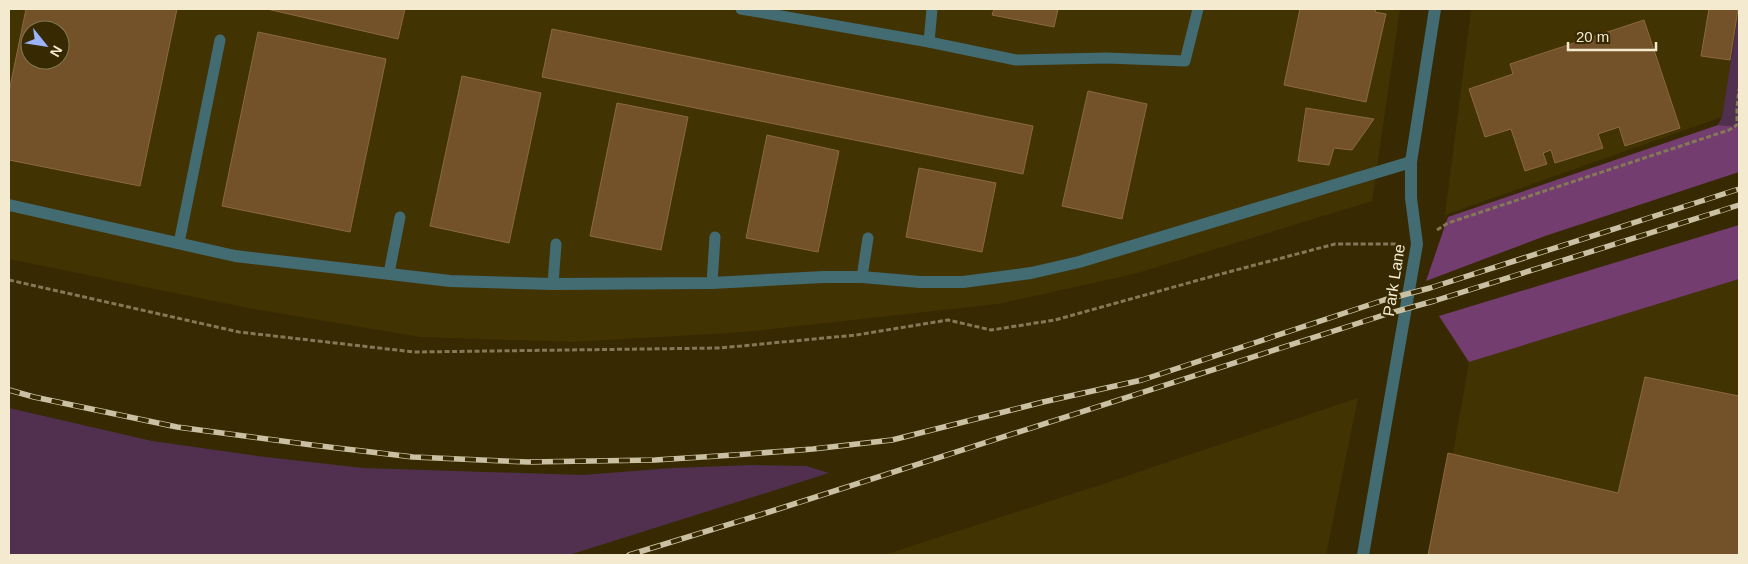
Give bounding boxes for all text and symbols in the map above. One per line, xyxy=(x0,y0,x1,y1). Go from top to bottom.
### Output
north arrow xyxy=(20,20,70,70)
scale bar xyxy=(1568,20,1656,52)
text: 20 m xyxy=(1576,28,1609,45)
text: N xyxy=(47,43,66,60)
street label: Park Lane xyxy=(1380,243,1408,317)

